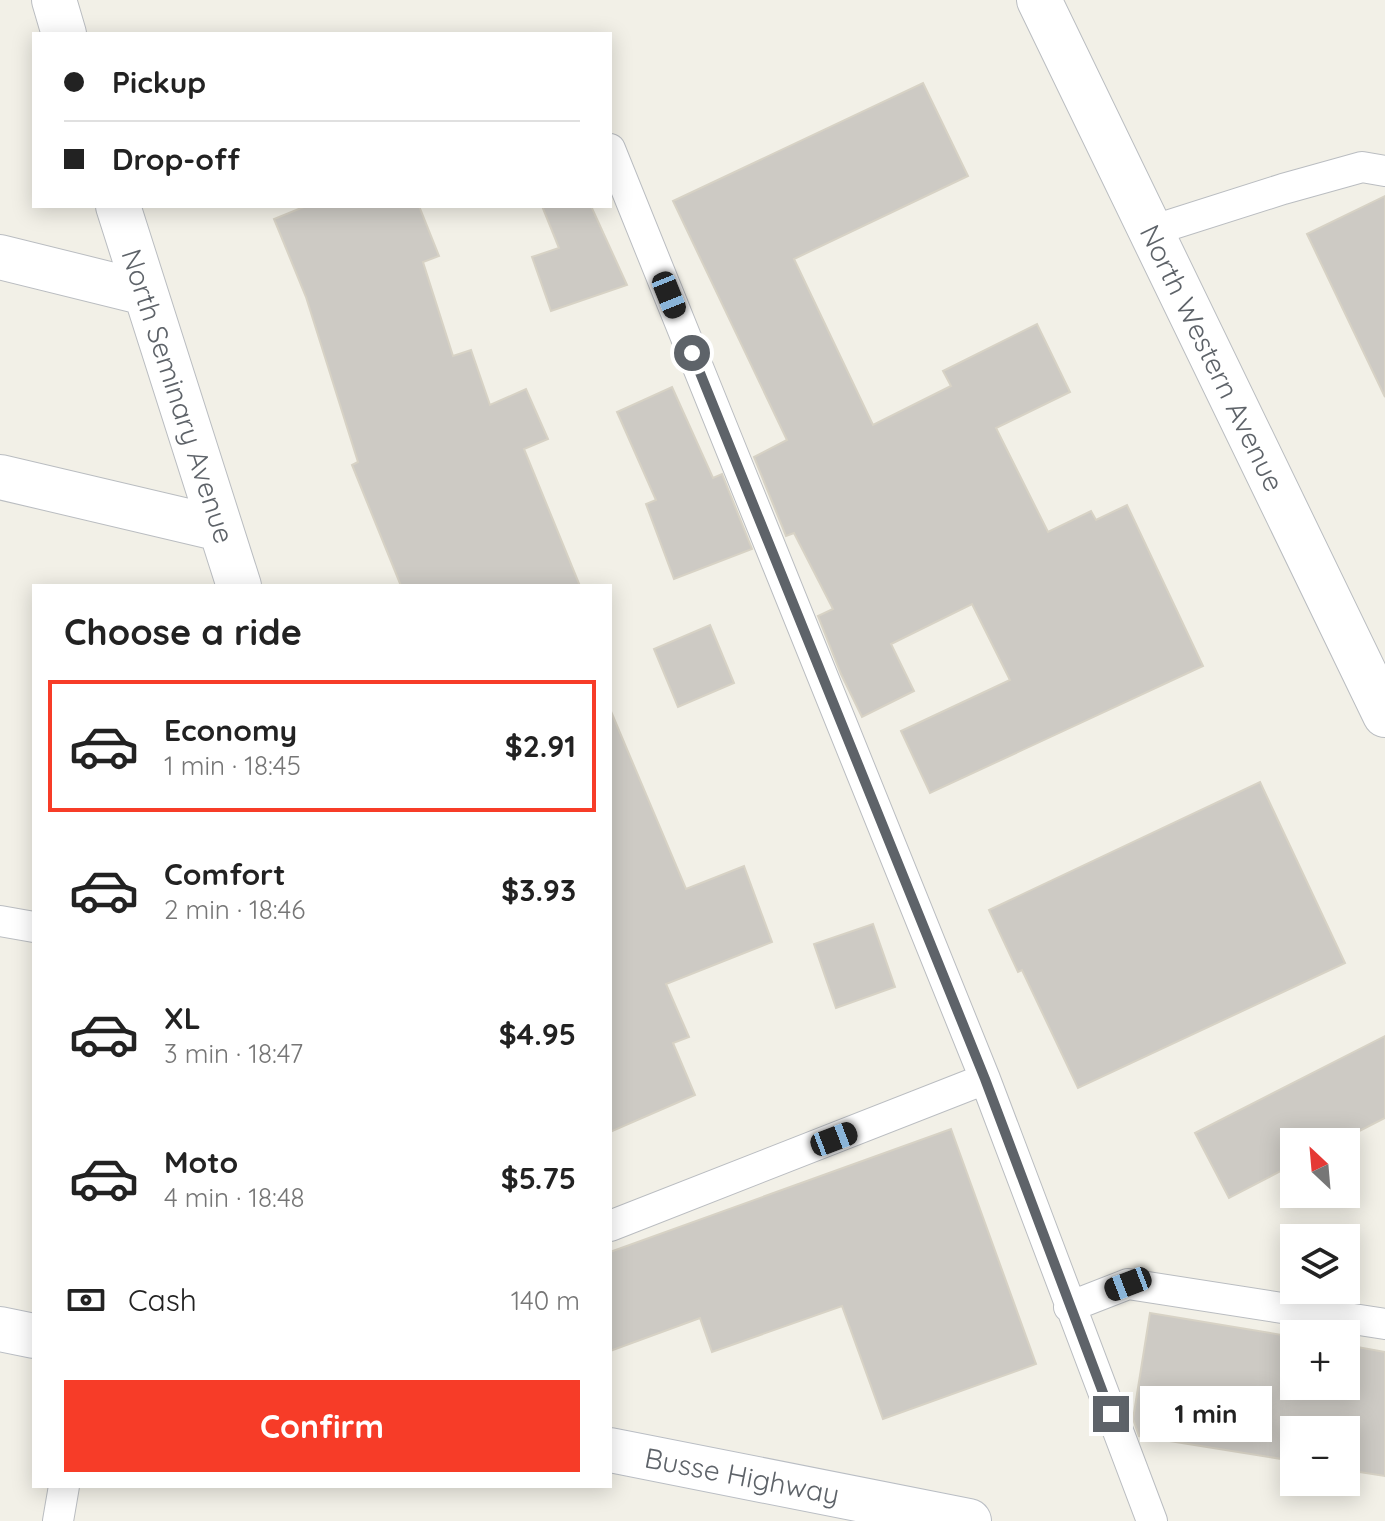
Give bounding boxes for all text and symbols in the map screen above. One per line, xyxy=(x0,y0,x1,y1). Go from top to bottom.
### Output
text: Pickup xyxy=(112,63,206,101)
text: Drop-off xyxy=(112,140,240,178)
street label: North Western Avenue xyxy=(1133,219,1292,497)
street label: North Seminary Avenue xyxy=(114,244,243,547)
car xyxy=(649,268,689,322)
route start xyxy=(674,335,710,371)
text: Choose a ride xyxy=(64,609,302,654)
icon: car xyxy=(68,710,140,782)
text: Economy xyxy=(164,711,297,749)
text: $2.91 xyxy=(505,727,576,765)
text: 1 min · 18:45 xyxy=(164,749,301,782)
icon: car xyxy=(68,854,140,926)
text: Comfort xyxy=(164,855,285,893)
text: $3.93 xyxy=(501,871,576,909)
text: 2 min · 18:46 xyxy=(164,893,305,926)
icon: car xyxy=(68,998,140,1070)
text: XL xyxy=(164,999,201,1037)
text: $4.95 xyxy=(499,1015,576,1053)
text: 3 min · 18:47 xyxy=(164,1037,303,1070)
car xyxy=(807,1119,861,1159)
north arrow xyxy=(1280,1128,1360,1208)
map controls xyxy=(1280,1128,1360,1496)
icon: car xyxy=(68,1142,140,1214)
text: Moto xyxy=(164,1143,238,1181)
text: $5.75 xyxy=(501,1159,576,1197)
text: 4 min · 18:48 xyxy=(164,1181,305,1214)
button: layers xyxy=(1280,1224,1360,1304)
car xyxy=(1101,1264,1155,1304)
icon: cash xyxy=(64,1278,108,1322)
text: Cash xyxy=(128,1281,197,1319)
text: 140 m xyxy=(511,1284,580,1317)
button: + xyxy=(1280,1320,1360,1400)
button: Confirm xyxy=(64,1380,580,1472)
callout: 1 min xyxy=(1139,1386,1271,1442)
route end xyxy=(1093,1396,1129,1432)
text: 1 min xyxy=(1175,1397,1238,1430)
button: − xyxy=(1280,1416,1360,1496)
street label: Busse Highway xyxy=(642,1439,842,1512)

